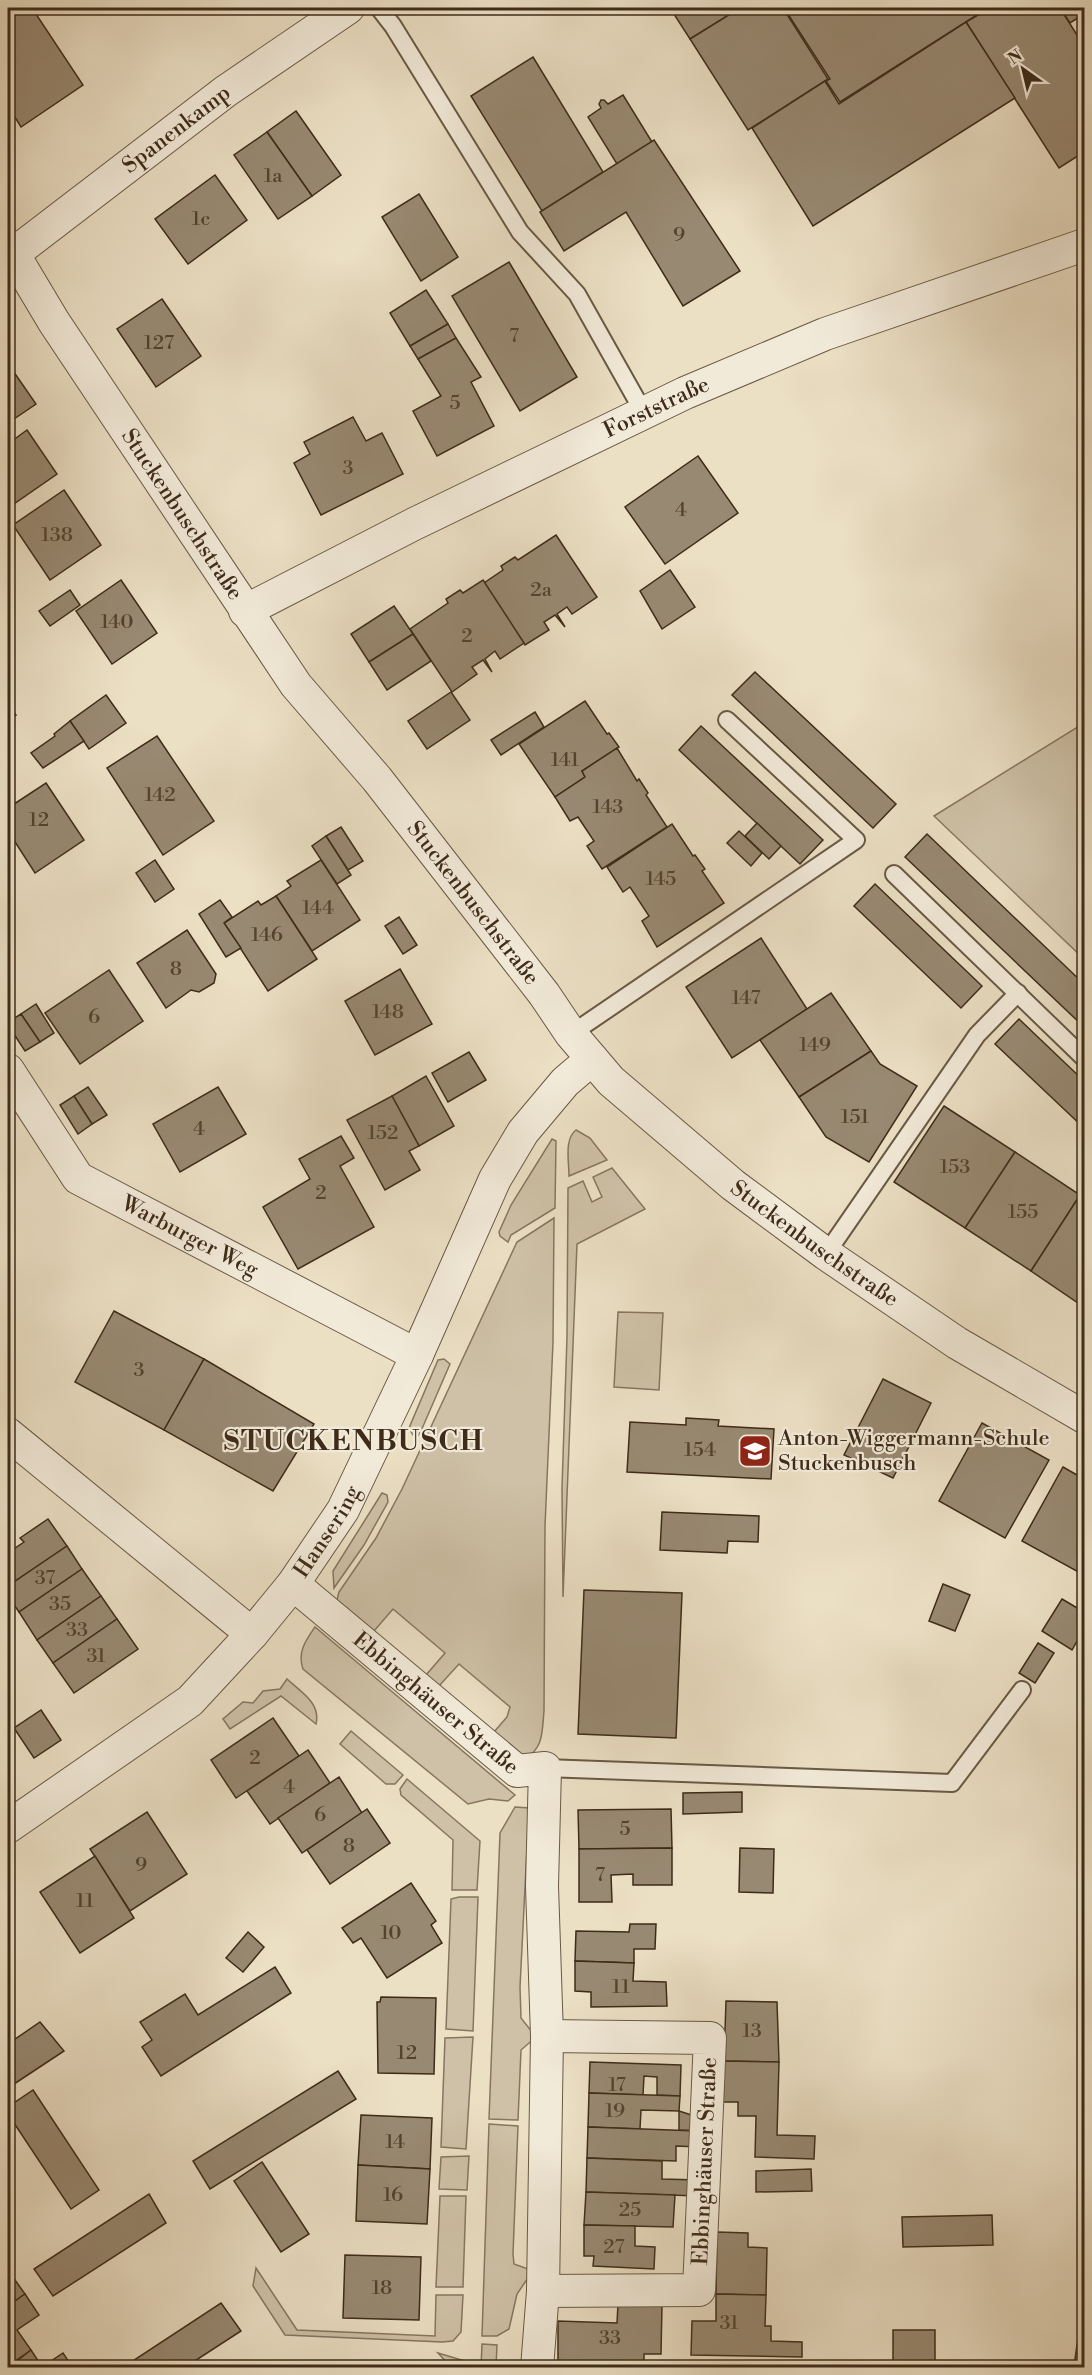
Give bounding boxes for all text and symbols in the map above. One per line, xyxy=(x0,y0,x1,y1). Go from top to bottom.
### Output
north arrow xyxy=(993,39,1053,99)
text: N xyxy=(1004,45,1026,69)
street label: Spanenkamp xyxy=(117,79,236,179)
house number: 1a xyxy=(264,164,283,189)
house number: 1c xyxy=(192,207,210,232)
house number: 9 xyxy=(673,223,685,248)
house number: 7 xyxy=(509,324,519,349)
house number: 127 xyxy=(144,331,174,356)
street label: Forststraße xyxy=(599,371,713,444)
house number: 5 xyxy=(449,391,461,416)
street label: Stuckenbuschstraße xyxy=(116,424,249,605)
house number: 3 xyxy=(342,456,354,481)
house number: 4 xyxy=(675,498,687,523)
house number: 138 xyxy=(41,523,73,548)
house number: 2a xyxy=(530,578,553,603)
house number: 140 xyxy=(101,610,133,635)
house number: 2 xyxy=(461,624,473,649)
house number: 141 xyxy=(551,748,580,773)
house number: 142 xyxy=(144,783,176,808)
house number: 143 xyxy=(593,795,623,820)
house number: 12 xyxy=(29,808,49,833)
street label: Stuckenbuschstraße xyxy=(401,816,545,990)
house number: 145 xyxy=(646,867,676,892)
house number: 144 xyxy=(302,896,334,921)
house number: 146 xyxy=(251,923,283,948)
house number: 8 xyxy=(170,957,182,982)
house number: 147 xyxy=(732,986,761,1011)
house number: 148 xyxy=(372,1000,404,1025)
house number: 6 xyxy=(88,1005,100,1030)
house number: 149 xyxy=(799,1033,831,1058)
house number: 151 xyxy=(841,1105,870,1130)
house number: 4 xyxy=(193,1117,205,1142)
house number: 152 xyxy=(367,1121,399,1146)
house number: 153 xyxy=(940,1155,970,1180)
street label: Stuckenbuschstraße xyxy=(725,1174,904,1313)
house number: 2 xyxy=(315,1181,327,1206)
street label: Warburger Weg xyxy=(116,1189,264,1284)
house number: 155 xyxy=(1008,1200,1038,1225)
house number: 3 xyxy=(133,1358,145,1383)
district label: STUCKENBUSCH xyxy=(223,1424,485,1459)
place label: Anton-Wiggermann-Schule Stuckenbusch xyxy=(777,1425,1050,1477)
school or university icon: Anton-Wiggermann-Schule Stuckenbusch xyxy=(737,1433,773,1469)
house number: 154 xyxy=(684,1438,716,1463)
street label: Hansering xyxy=(288,1481,366,1583)
house number: 37 xyxy=(35,1566,55,1591)
house number: 35 xyxy=(49,1592,71,1617)
house number: 33 xyxy=(66,1618,88,1643)
street label: Ebbinghäuser Straße xyxy=(347,1626,524,1780)
house number: 31 xyxy=(86,1644,106,1669)
house number: 2 xyxy=(249,1746,261,1771)
house number: 4 xyxy=(283,1775,295,1800)
house number: 6 xyxy=(314,1803,326,1828)
house number: 5 xyxy=(619,1817,631,1842)
house number: 8 xyxy=(343,1834,355,1859)
house number: 9 xyxy=(135,1853,147,1878)
house number: 7 xyxy=(595,1863,605,1888)
house number: 11 xyxy=(76,1889,94,1914)
house number: 10 xyxy=(380,1921,402,1946)
house number: 11 xyxy=(612,1975,630,2000)
house number: 13 xyxy=(742,2019,762,2044)
house number: 12 xyxy=(397,2041,417,2066)
street label: Ebbinghäuser Straße xyxy=(687,2057,723,2266)
house number: 17 xyxy=(608,2073,626,2098)
house number: 19 xyxy=(605,2099,625,2124)
house number: 14 xyxy=(385,2130,405,2155)
house number: 16 xyxy=(383,2183,403,2208)
house number: 25 xyxy=(619,2198,641,2223)
house number: 27 xyxy=(603,2235,625,2260)
house number: 18 xyxy=(372,2276,392,2301)
house number: 31 xyxy=(719,2311,739,2336)
house number: 33 xyxy=(599,2326,621,2351)

